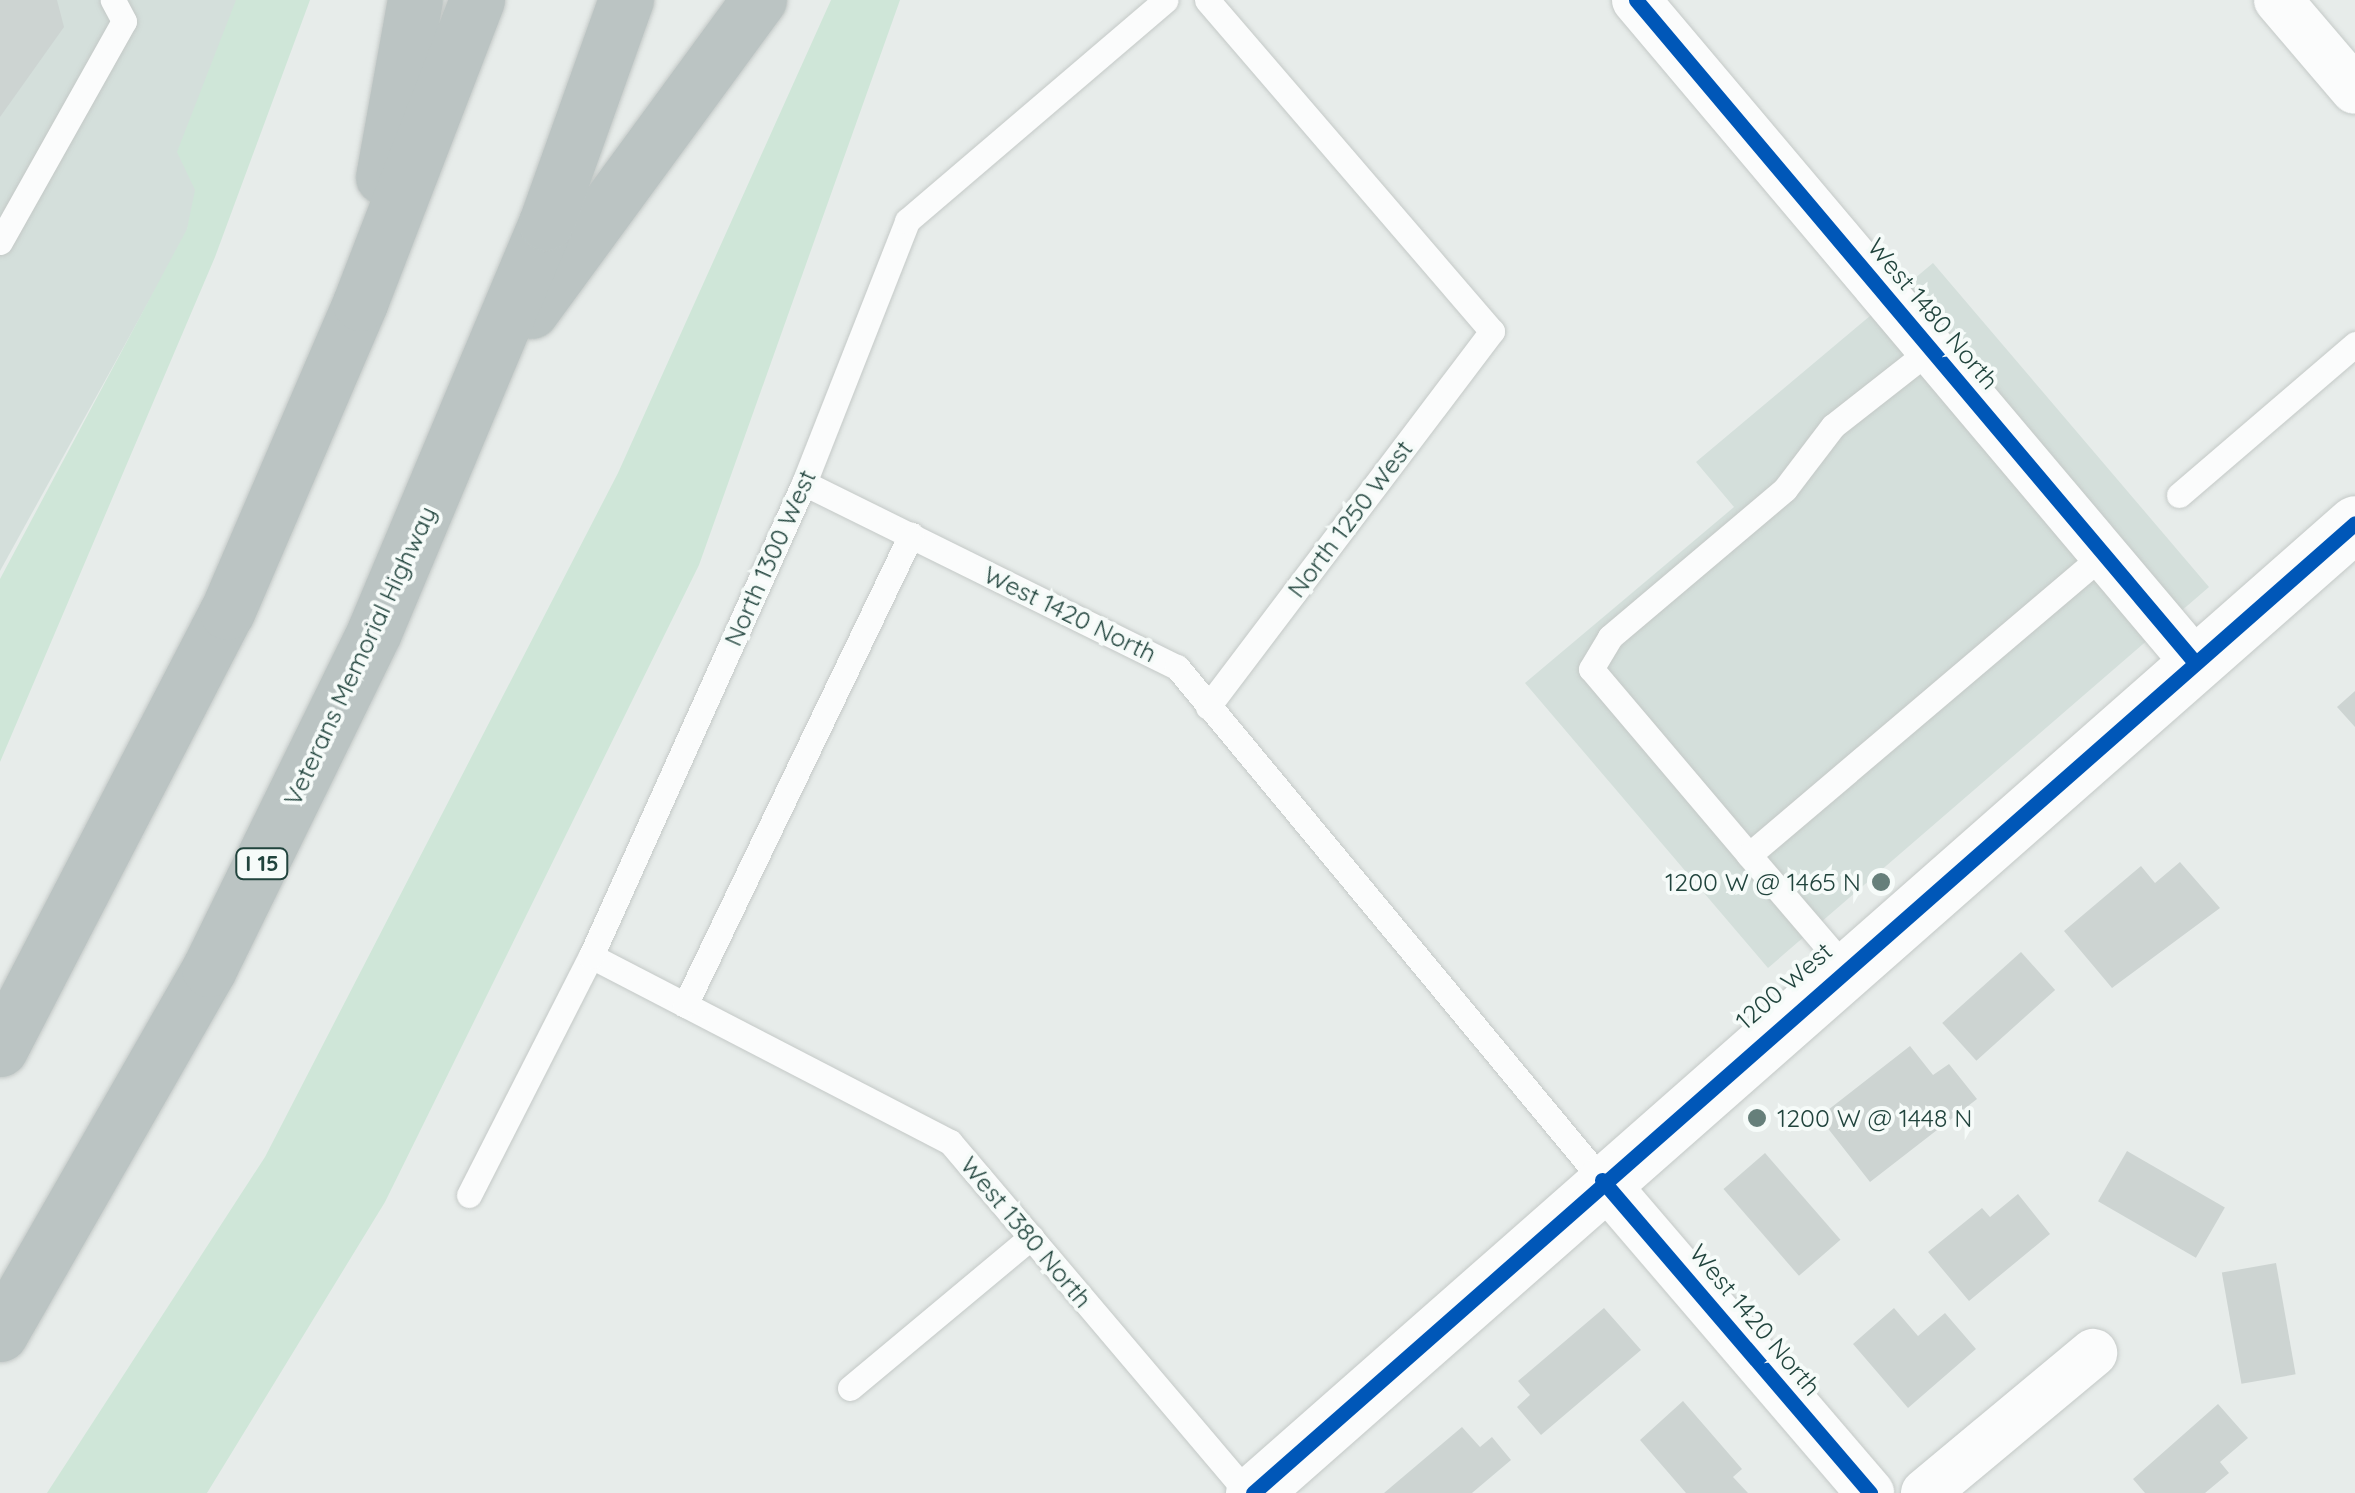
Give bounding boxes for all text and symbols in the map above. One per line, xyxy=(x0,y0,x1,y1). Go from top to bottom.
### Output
street label: West 1480 North xyxy=(1861,232,2005,396)
street label: North 1250 West xyxy=(1281,435,1419,603)
street label: North 1300 West xyxy=(718,465,822,651)
street label: Veterans Memorial Highway xyxy=(277,502,443,810)
street label: West 1420 North xyxy=(979,559,1161,669)
road number: I 15 xyxy=(234,847,290,881)
place label: 1200 W @ 1465 N xyxy=(1665,867,1861,897)
marker: 1200 W @ 1465 N xyxy=(1870,871,1892,893)
street label: 1200 West xyxy=(1730,936,1838,1036)
place label: 1200 W @ 1448 N xyxy=(1777,1103,1973,1133)
marker: 1200 W @ 1448 N xyxy=(1746,1107,1768,1129)
street label: West 1380 North xyxy=(954,1150,1098,1314)
street label: West 1420 North xyxy=(1683,1238,1827,1402)

